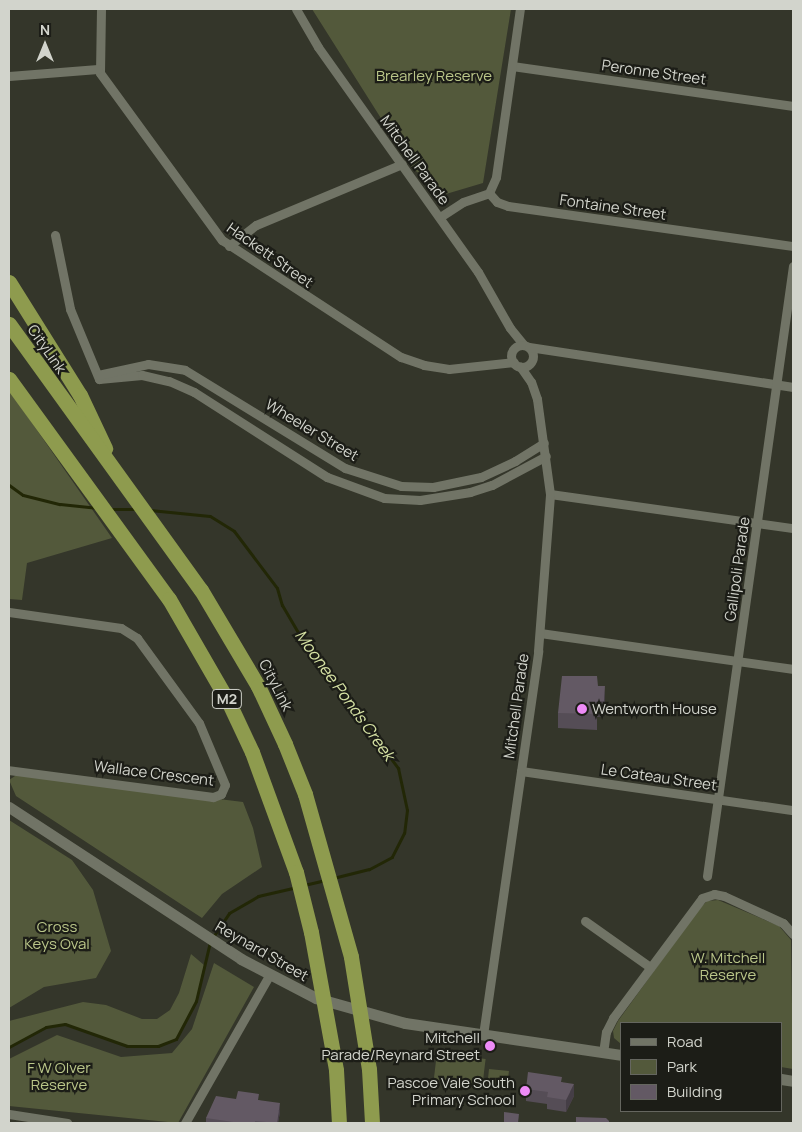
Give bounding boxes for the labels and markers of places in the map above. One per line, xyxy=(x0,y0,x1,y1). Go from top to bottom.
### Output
place label: Wentworth House xyxy=(592,700,717,718)
marker: Wentworth House xyxy=(576,703,588,715)
place label: Mitchell Parade/Reynard Street xyxy=(322,1028,480,1063)
marker: Mitchell Parade/Reynard Street xyxy=(484,1040,496,1052)
place label: Pascoe Vale South Primary School xyxy=(387,1073,515,1108)
marker: Pascoe Vale South Primary School xyxy=(519,1085,531,1097)

